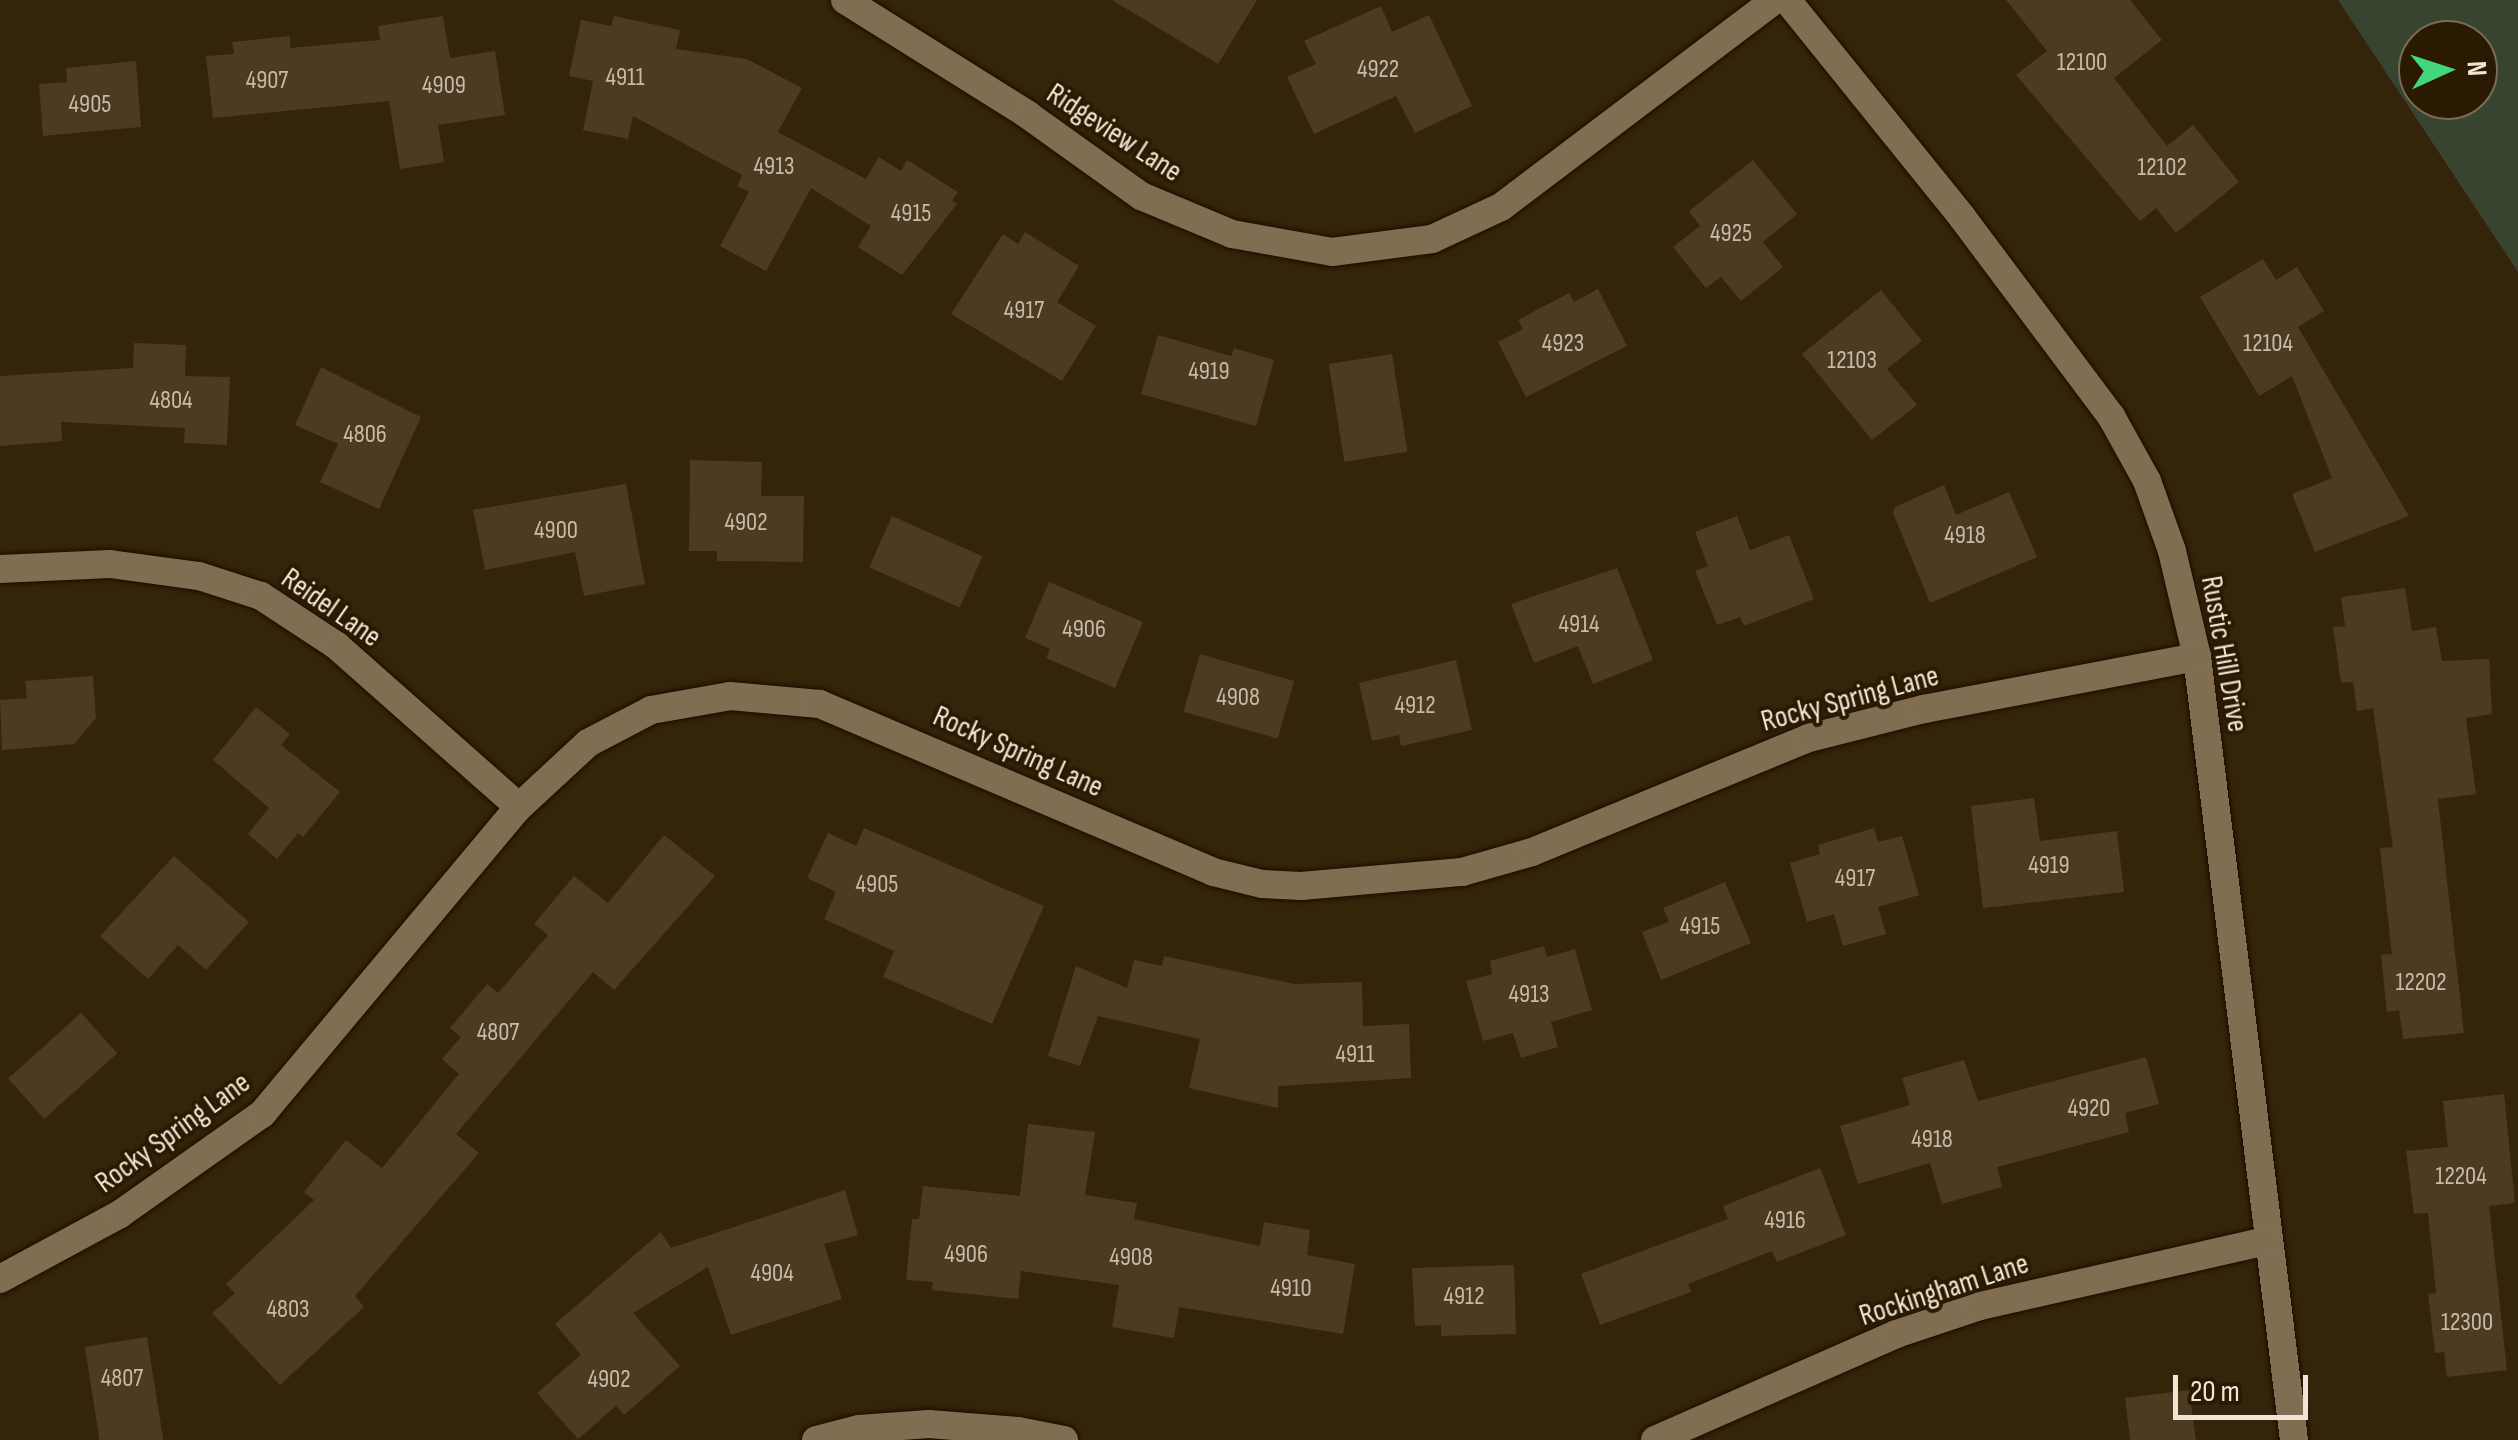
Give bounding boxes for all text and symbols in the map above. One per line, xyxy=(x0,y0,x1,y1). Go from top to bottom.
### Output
north arrow xyxy=(2398,20,2498,120)
house number: 12100 xyxy=(2057,48,2107,78)
house number: 4922 xyxy=(1357,55,1399,85)
text: N xyxy=(2460,60,2493,77)
house number: 4911 xyxy=(605,63,645,93)
house number: 4907 xyxy=(246,66,288,96)
house number: 4909 xyxy=(422,71,466,101)
street label: Ridgeview Lane xyxy=(1040,76,1188,190)
house number: 4905 xyxy=(69,90,111,120)
house number: 4913 xyxy=(754,152,794,182)
house number: 12102 xyxy=(2137,153,2187,183)
house number: 4915 xyxy=(891,199,931,229)
house number: 4925 xyxy=(1710,219,1752,249)
house number: 4917 xyxy=(1004,296,1044,326)
house number: 4923 xyxy=(1542,329,1584,359)
house number: 12104 xyxy=(2243,329,2293,359)
house number: 12103 xyxy=(1827,346,1877,376)
house number: 4919 xyxy=(1188,357,1230,387)
house number: 4804 xyxy=(149,386,193,416)
house number: 4806 xyxy=(343,420,387,450)
house number: 4902 xyxy=(724,508,768,538)
house number: 4900 xyxy=(534,516,578,546)
house number: 4918 xyxy=(1944,521,1986,551)
street label: Reidel Lane xyxy=(274,561,388,655)
street label: Rustic Hill Drive xyxy=(2193,573,2255,735)
house number: 4914 xyxy=(1559,610,1599,640)
house number: 4906 xyxy=(1062,615,1106,645)
street label: Rocky Spring Lane xyxy=(1757,658,1943,740)
house number: 4908 xyxy=(1216,683,1260,713)
house number: 4912 xyxy=(1395,691,1435,721)
street label: Rocky Spring Lane xyxy=(927,698,1109,806)
house number: 4919 xyxy=(2028,851,2070,881)
house number: 4917 xyxy=(1835,864,1875,894)
house number: 4905 xyxy=(856,870,898,900)
house number: 4915 xyxy=(1680,912,1720,942)
house number: 12202 xyxy=(2395,968,2447,998)
house number: 4913 xyxy=(1509,980,1549,1010)
house number: 4807 xyxy=(477,1018,519,1048)
house number: 4911 xyxy=(1335,1040,1375,1070)
street label: Rocky Spring Lane xyxy=(89,1065,257,1201)
house number: 4920 xyxy=(2067,1094,2111,1124)
house number: 4918 xyxy=(1911,1125,1953,1155)
house number: 12204 xyxy=(2435,1162,2487,1192)
house number: 4916 xyxy=(1764,1206,1806,1236)
house number: 4906 xyxy=(944,1240,988,1270)
house number: 4908 xyxy=(1109,1243,1153,1273)
street label: Rockingham Lane xyxy=(1855,1246,2033,1334)
house number: 4904 xyxy=(750,1259,794,1289)
house number: 4910 xyxy=(1270,1274,1312,1304)
house number: 4912 xyxy=(1444,1282,1484,1312)
house number: 4803 xyxy=(266,1295,310,1325)
house number: 12300 xyxy=(2441,1308,2493,1338)
scale bar xyxy=(2178,1355,2313,1417)
house number: 4807 xyxy=(101,1364,143,1394)
house number: 4902 xyxy=(587,1365,631,1395)
text: 20 m xyxy=(2190,1374,2240,1410)

